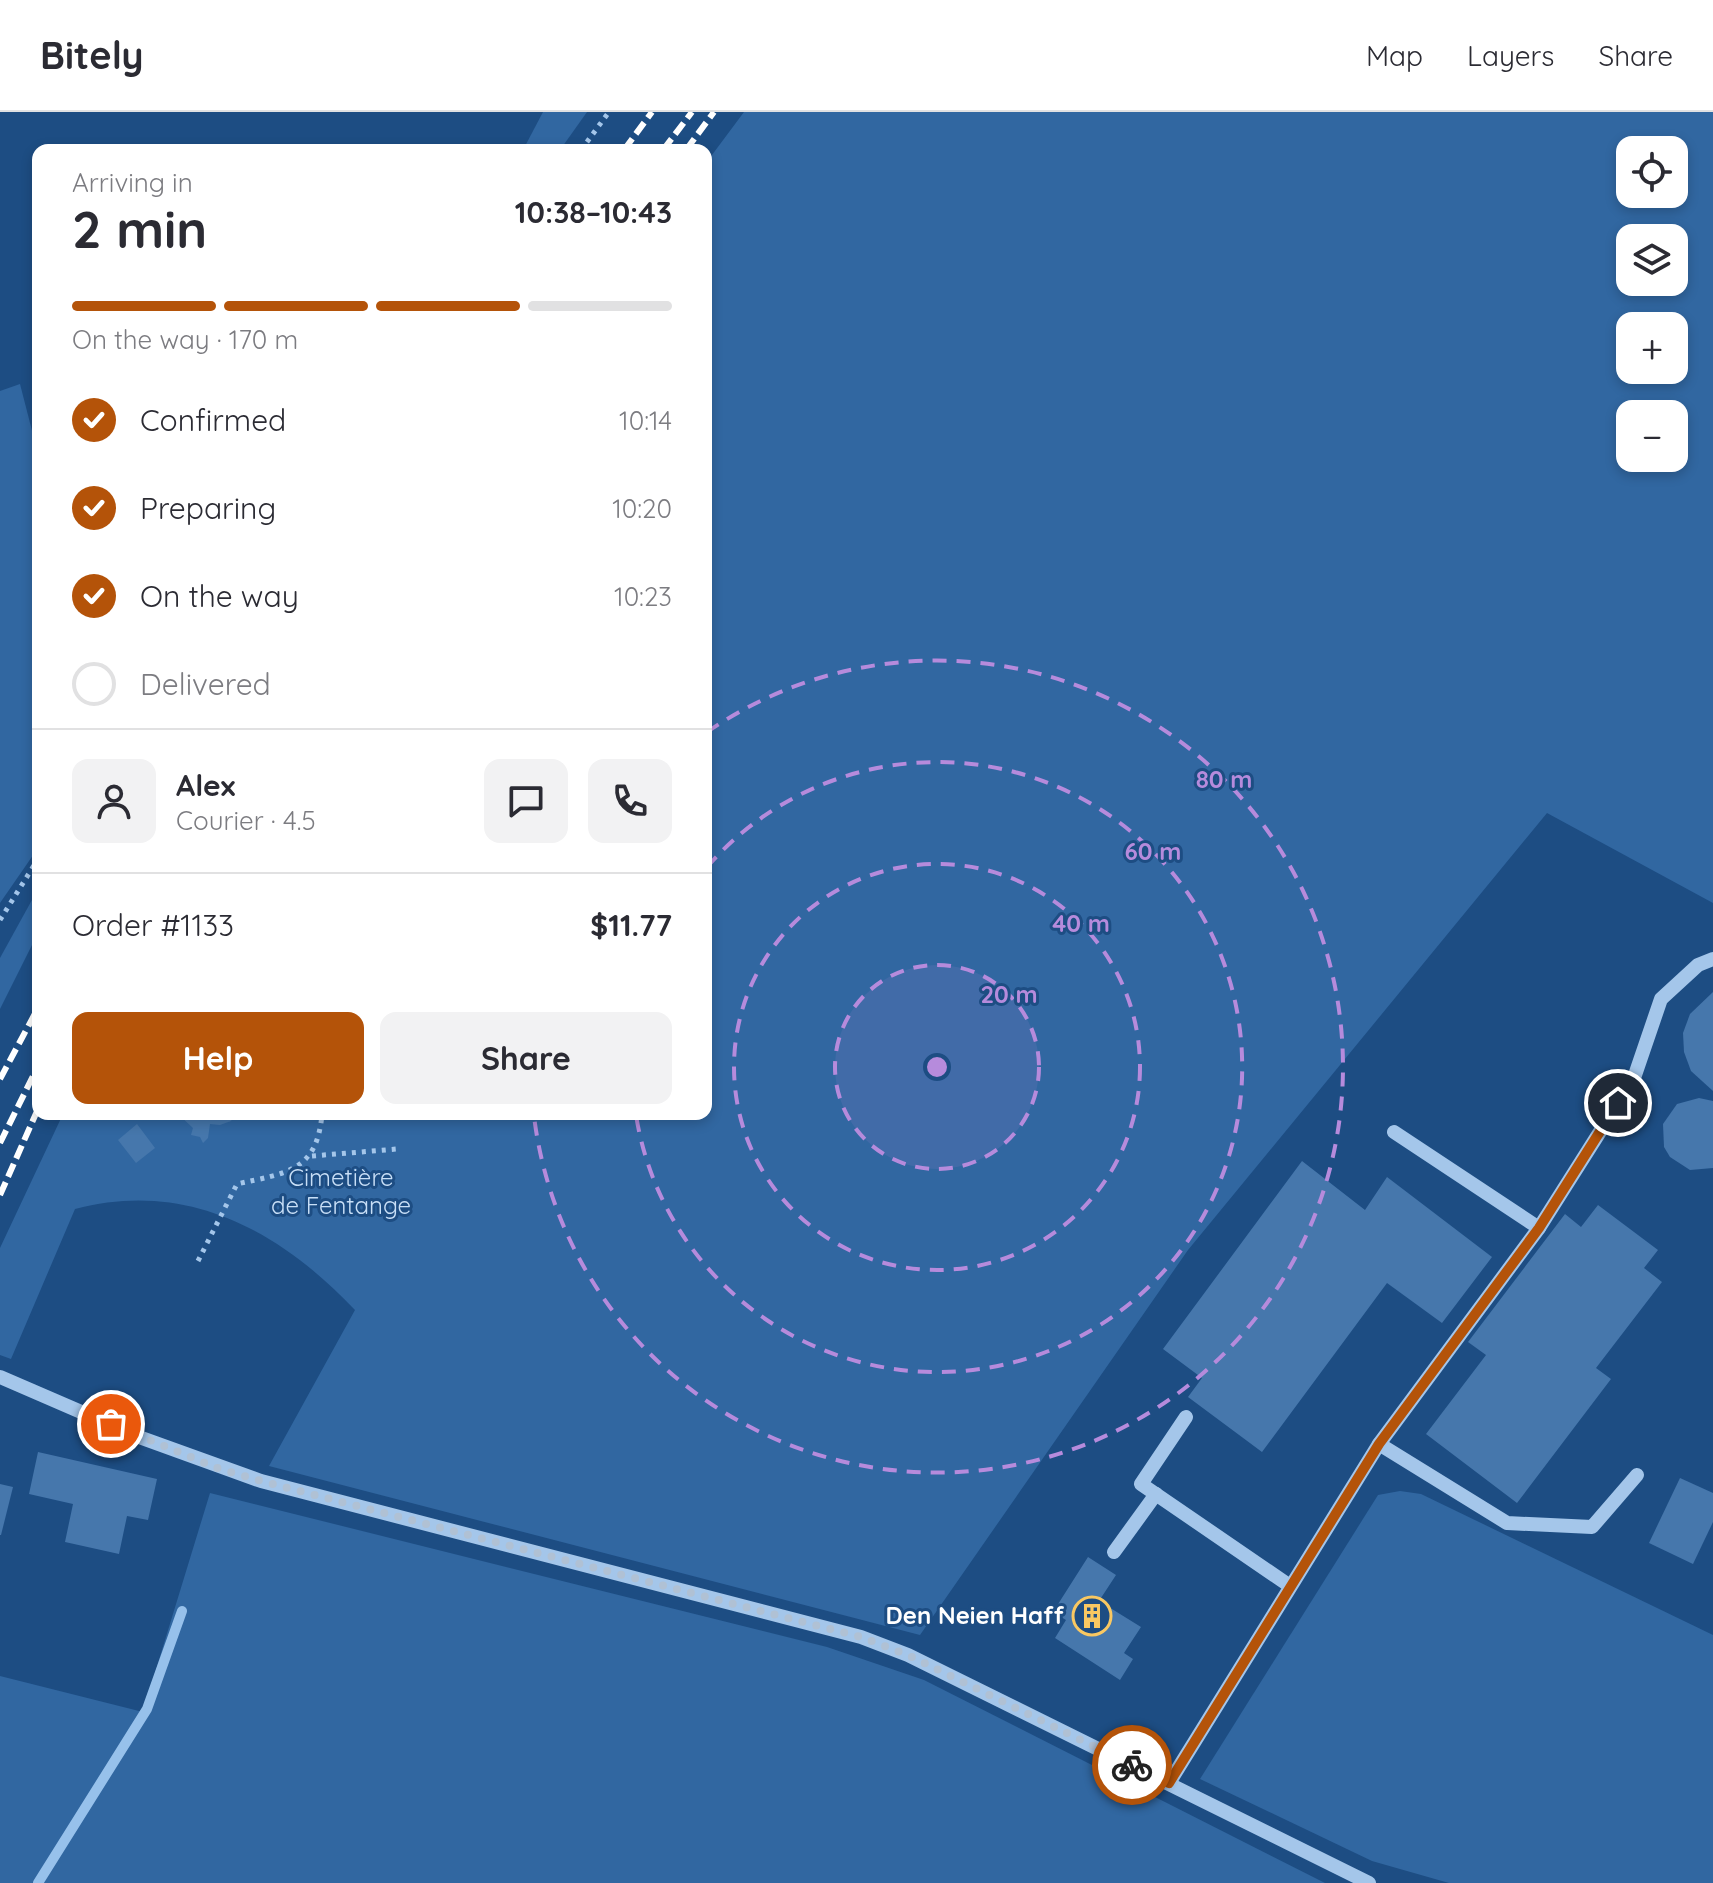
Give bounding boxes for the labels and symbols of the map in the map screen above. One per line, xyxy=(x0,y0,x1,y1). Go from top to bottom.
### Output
text: 80 m xyxy=(1196,764,1252,794)
text: 60 m xyxy=(1125,836,1181,866)
text: 40 m xyxy=(1052,908,1110,938)
text: 20 m xyxy=(980,979,1038,1009)
centre of rings xyxy=(923,1053,951,1081)
pin xyxy=(1584,1069,1652,1137)
park label: Cimetière de Fentange xyxy=(271,1162,411,1220)
pin xyxy=(77,1390,145,1458)
building icon: Den Neien Haff xyxy=(1071,1595,1113,1637)
place label: Den Neien Haff xyxy=(886,1600,1064,1630)
courier xyxy=(1092,1725,1172,1805)

